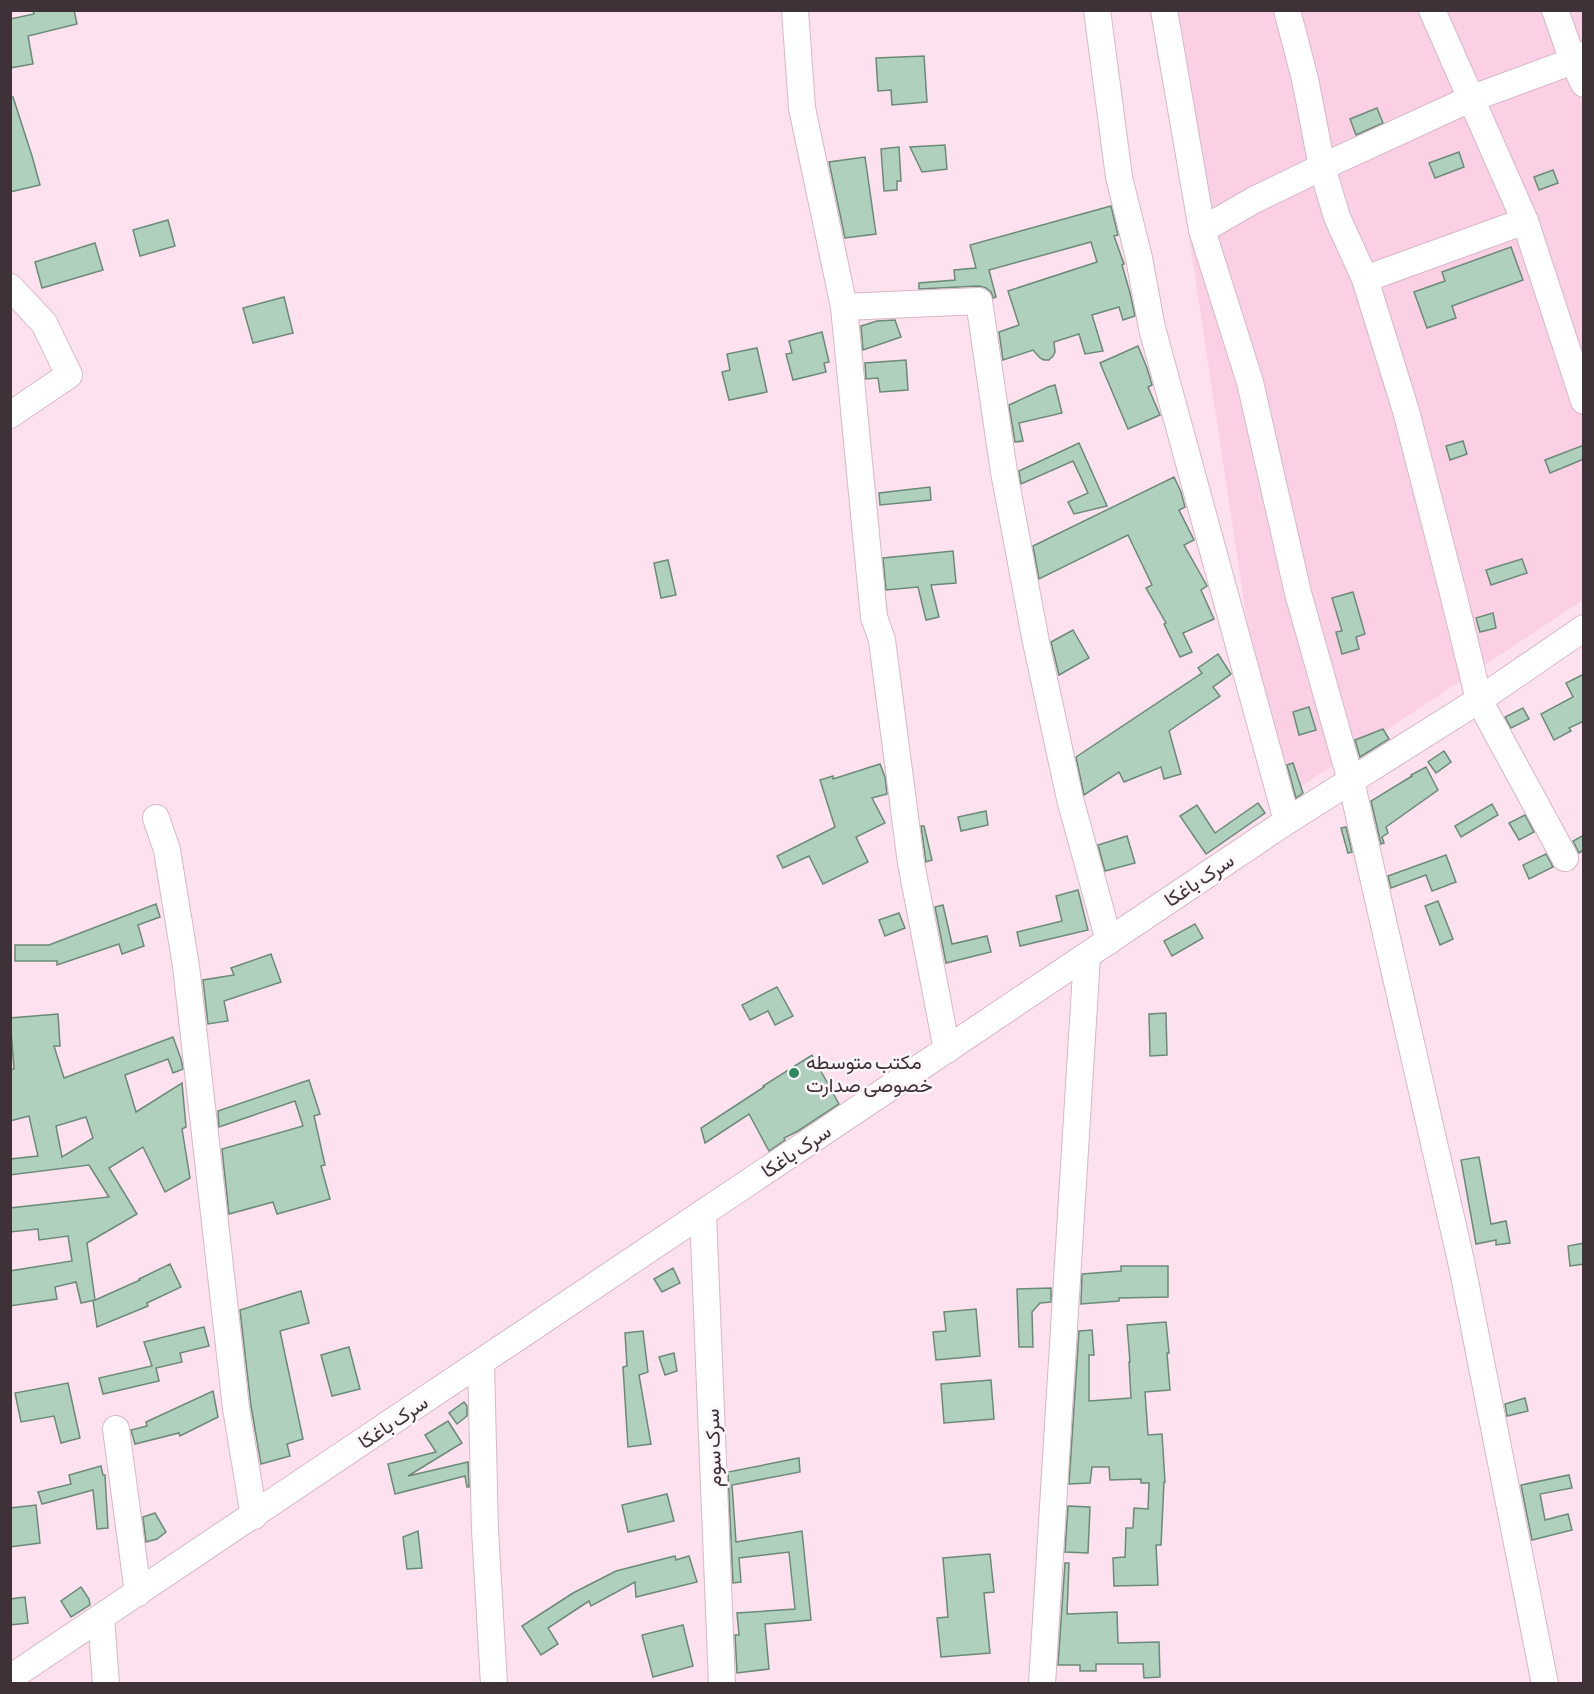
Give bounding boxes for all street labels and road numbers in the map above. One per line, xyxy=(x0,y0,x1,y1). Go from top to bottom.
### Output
street label: سرک باغکا xyxy=(1160,848,1239,913)
street label: سرک باغکا xyxy=(757,1119,836,1184)
street label: سرک باغکا xyxy=(354,1390,433,1455)
street label: سرک سوم xyxy=(700,1408,727,1488)

